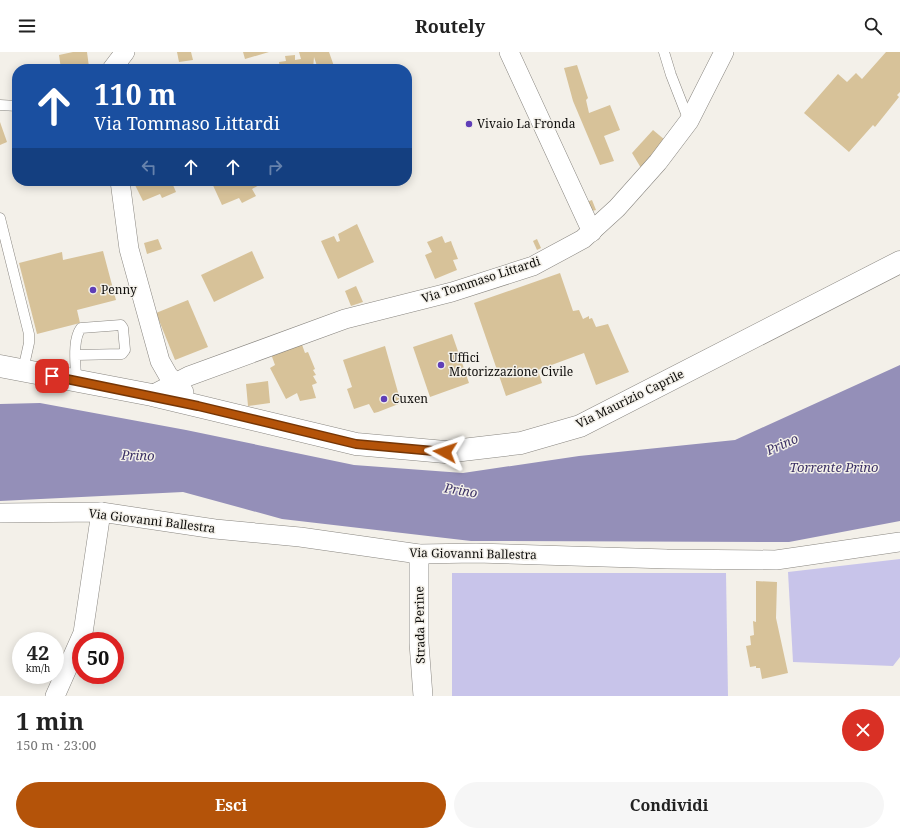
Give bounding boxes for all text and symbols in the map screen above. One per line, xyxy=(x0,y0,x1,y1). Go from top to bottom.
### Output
text: Routely xyxy=(415,14,485,38)
icon: menu xyxy=(16,15,38,37)
icon: search xyxy=(862,15,884,37)
text: 110 m xyxy=(94,75,176,113)
icon: ahead xyxy=(28,80,80,132)
text: Via Tommaso Littardi xyxy=(94,111,280,135)
place label: Vivaio La Fronda xyxy=(477,115,576,132)
marker: Vivaio La Fronda xyxy=(464,119,474,129)
icon: left xyxy=(138,156,160,178)
icon: ahead xyxy=(180,156,202,178)
icon: ahead xyxy=(222,156,244,178)
icon: right xyxy=(264,156,286,178)
street label: Via Tommaso Littardi xyxy=(419,252,542,307)
place label: Penny xyxy=(101,281,137,298)
marker: Penny xyxy=(88,285,98,295)
place label: Uffici Motorizzazione Civile xyxy=(449,349,573,380)
pin xyxy=(35,359,69,393)
marker: Uffici Motorizzazione Civile xyxy=(436,360,446,370)
icon: arrive xyxy=(41,365,63,387)
street label: Via Maurizio Caprile xyxy=(573,365,687,432)
place label: Cuxen xyxy=(392,390,428,407)
marker: Cuxen xyxy=(379,394,389,404)
water label: Prino xyxy=(762,429,801,459)
position arrow xyxy=(424,431,466,473)
water label: Prino xyxy=(120,445,155,465)
water label: Torrente Prino xyxy=(789,458,879,476)
water label: Prino xyxy=(442,478,479,501)
street label: Via Giovanni Ballestra xyxy=(88,504,217,537)
street label: Via Giovanni Ballestra xyxy=(409,544,537,563)
street label: Strada Perine xyxy=(410,586,429,664)
speed limit sign: 50 xyxy=(72,632,124,684)
text: 42 xyxy=(27,639,49,666)
text: km/h xyxy=(26,661,50,675)
text: 1 min xyxy=(16,704,84,737)
button: close xyxy=(842,709,884,751)
text: 150 m · 23:00 xyxy=(16,736,96,754)
button: Esci xyxy=(16,782,446,828)
button: Condividi xyxy=(454,782,884,828)

